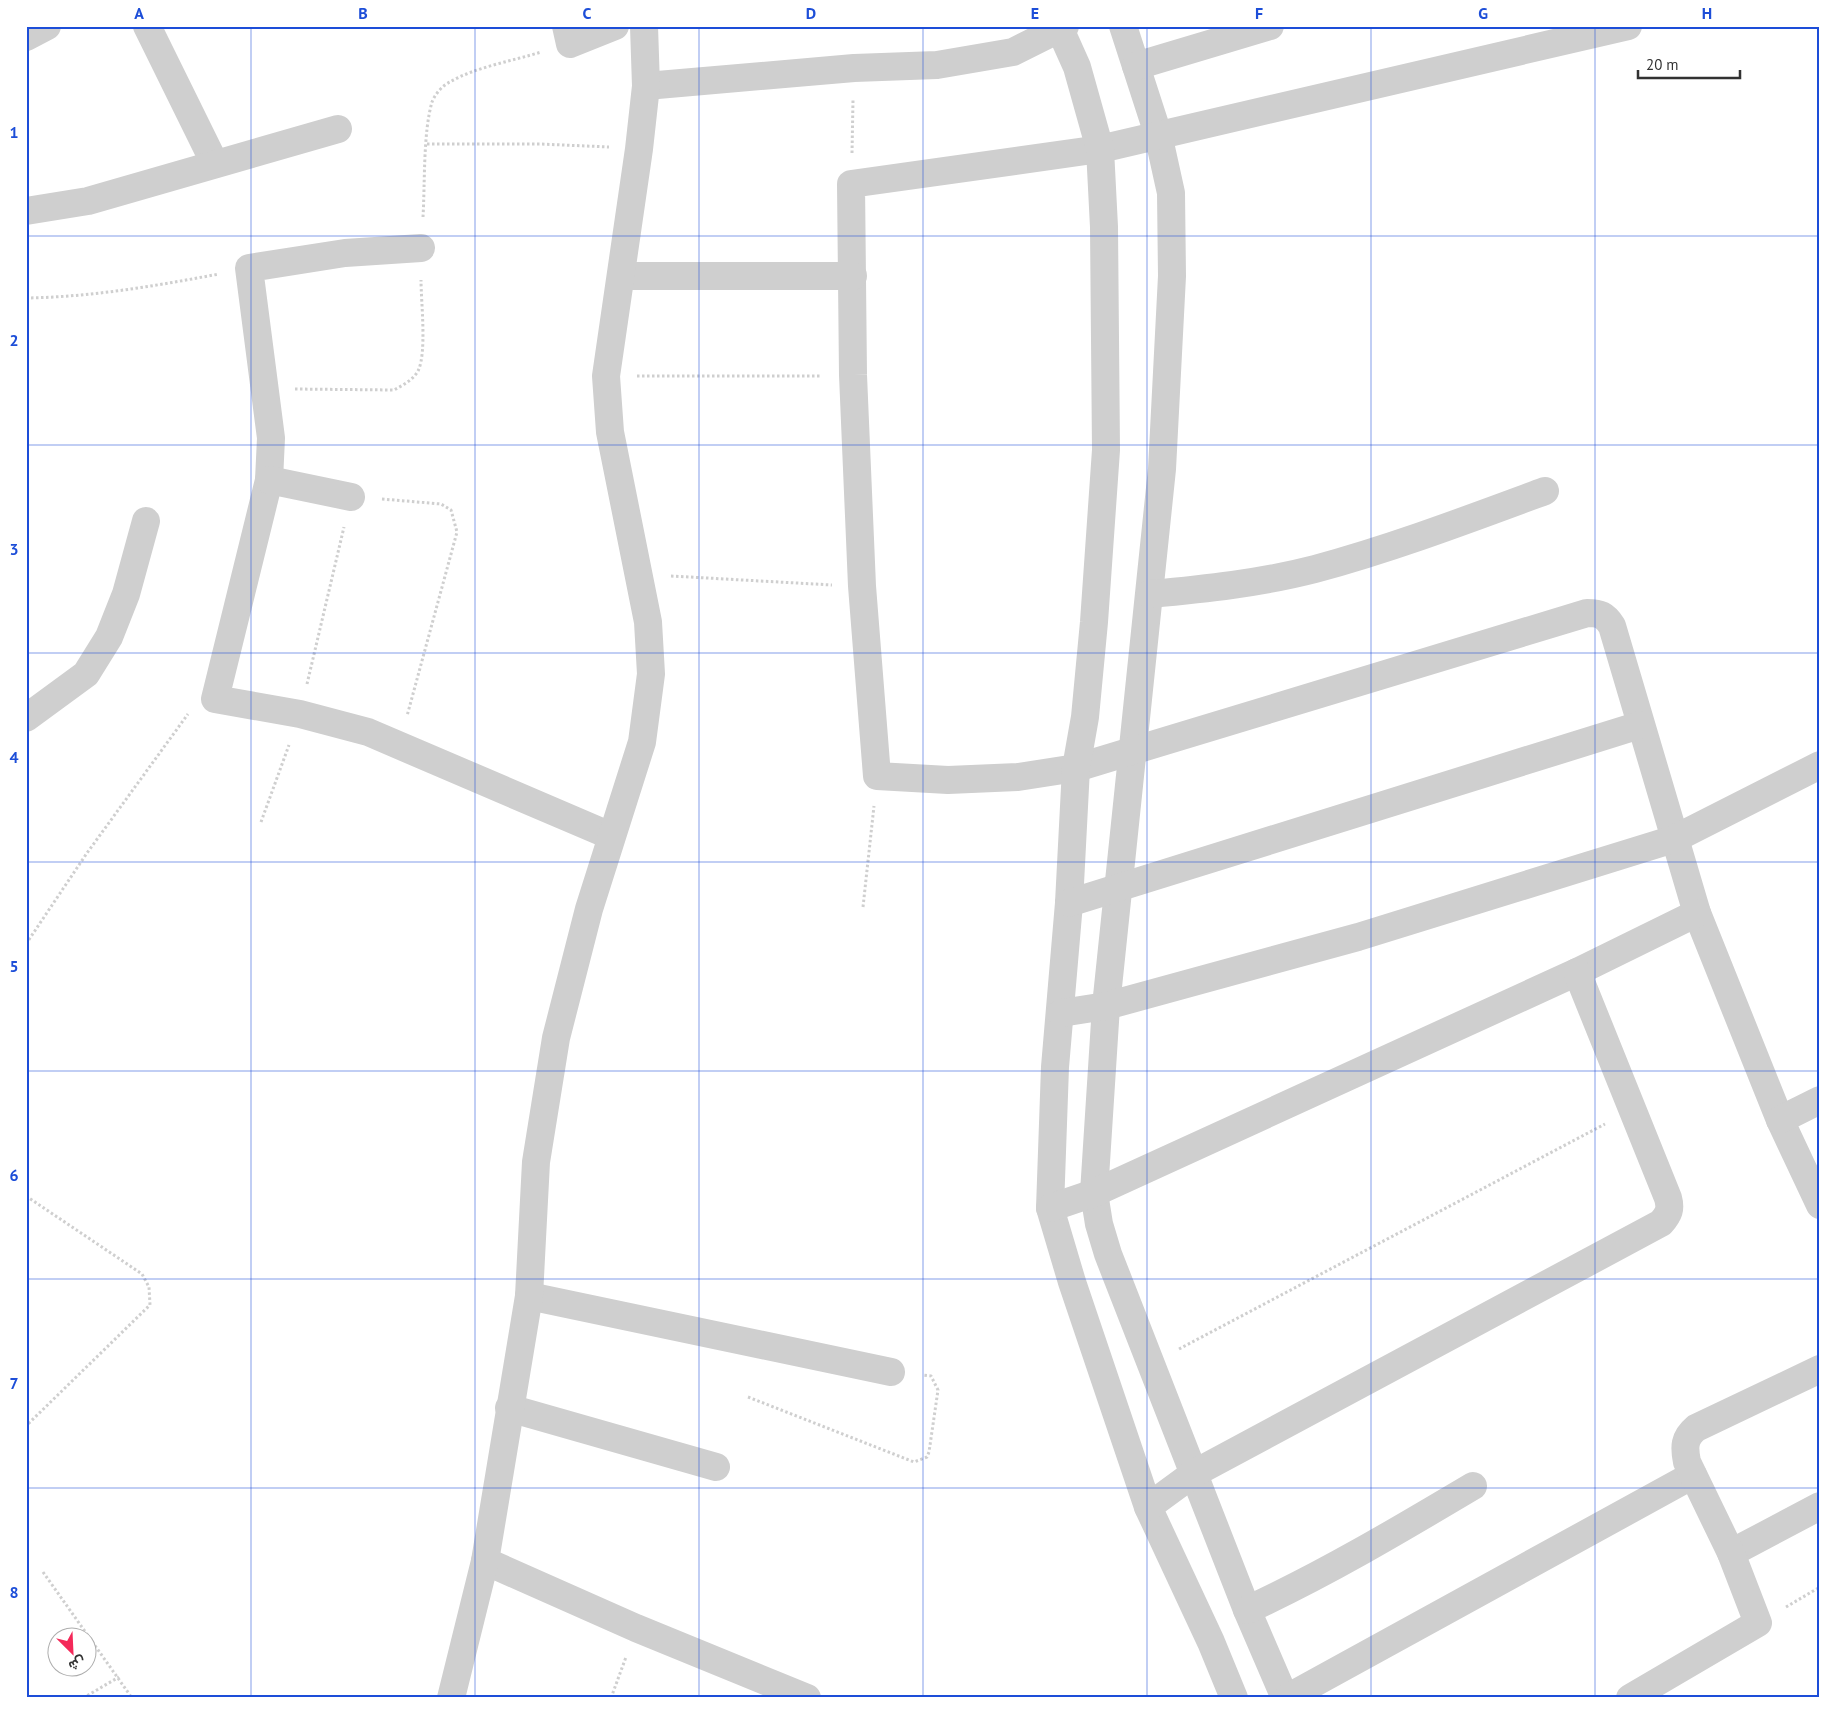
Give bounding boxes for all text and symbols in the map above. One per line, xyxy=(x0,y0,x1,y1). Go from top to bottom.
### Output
text: A xyxy=(134,3,144,23)
text: B xyxy=(358,3,368,23)
text: C xyxy=(583,3,592,23)
text: D xyxy=(806,3,816,23)
text: E xyxy=(1031,3,1039,23)
text: F xyxy=(1255,3,1263,23)
text: G xyxy=(1478,3,1488,23)
text: H xyxy=(1702,3,1712,23)
scale bar xyxy=(1638,48,1741,80)
text: 20 m xyxy=(1646,55,1679,74)
text: 1 xyxy=(9,122,19,142)
text: 2 xyxy=(9,330,19,350)
text: 3 xyxy=(9,539,19,559)
text: 4 xyxy=(9,747,19,767)
text: 5 xyxy=(9,956,19,976)
text: 6 xyxy=(9,1165,19,1185)
text: 7 xyxy=(9,1373,19,1393)
text: 8 xyxy=(9,1582,19,1602)
north arrow xyxy=(48,1626,98,1676)
text: ش xyxy=(66,1652,89,1676)

